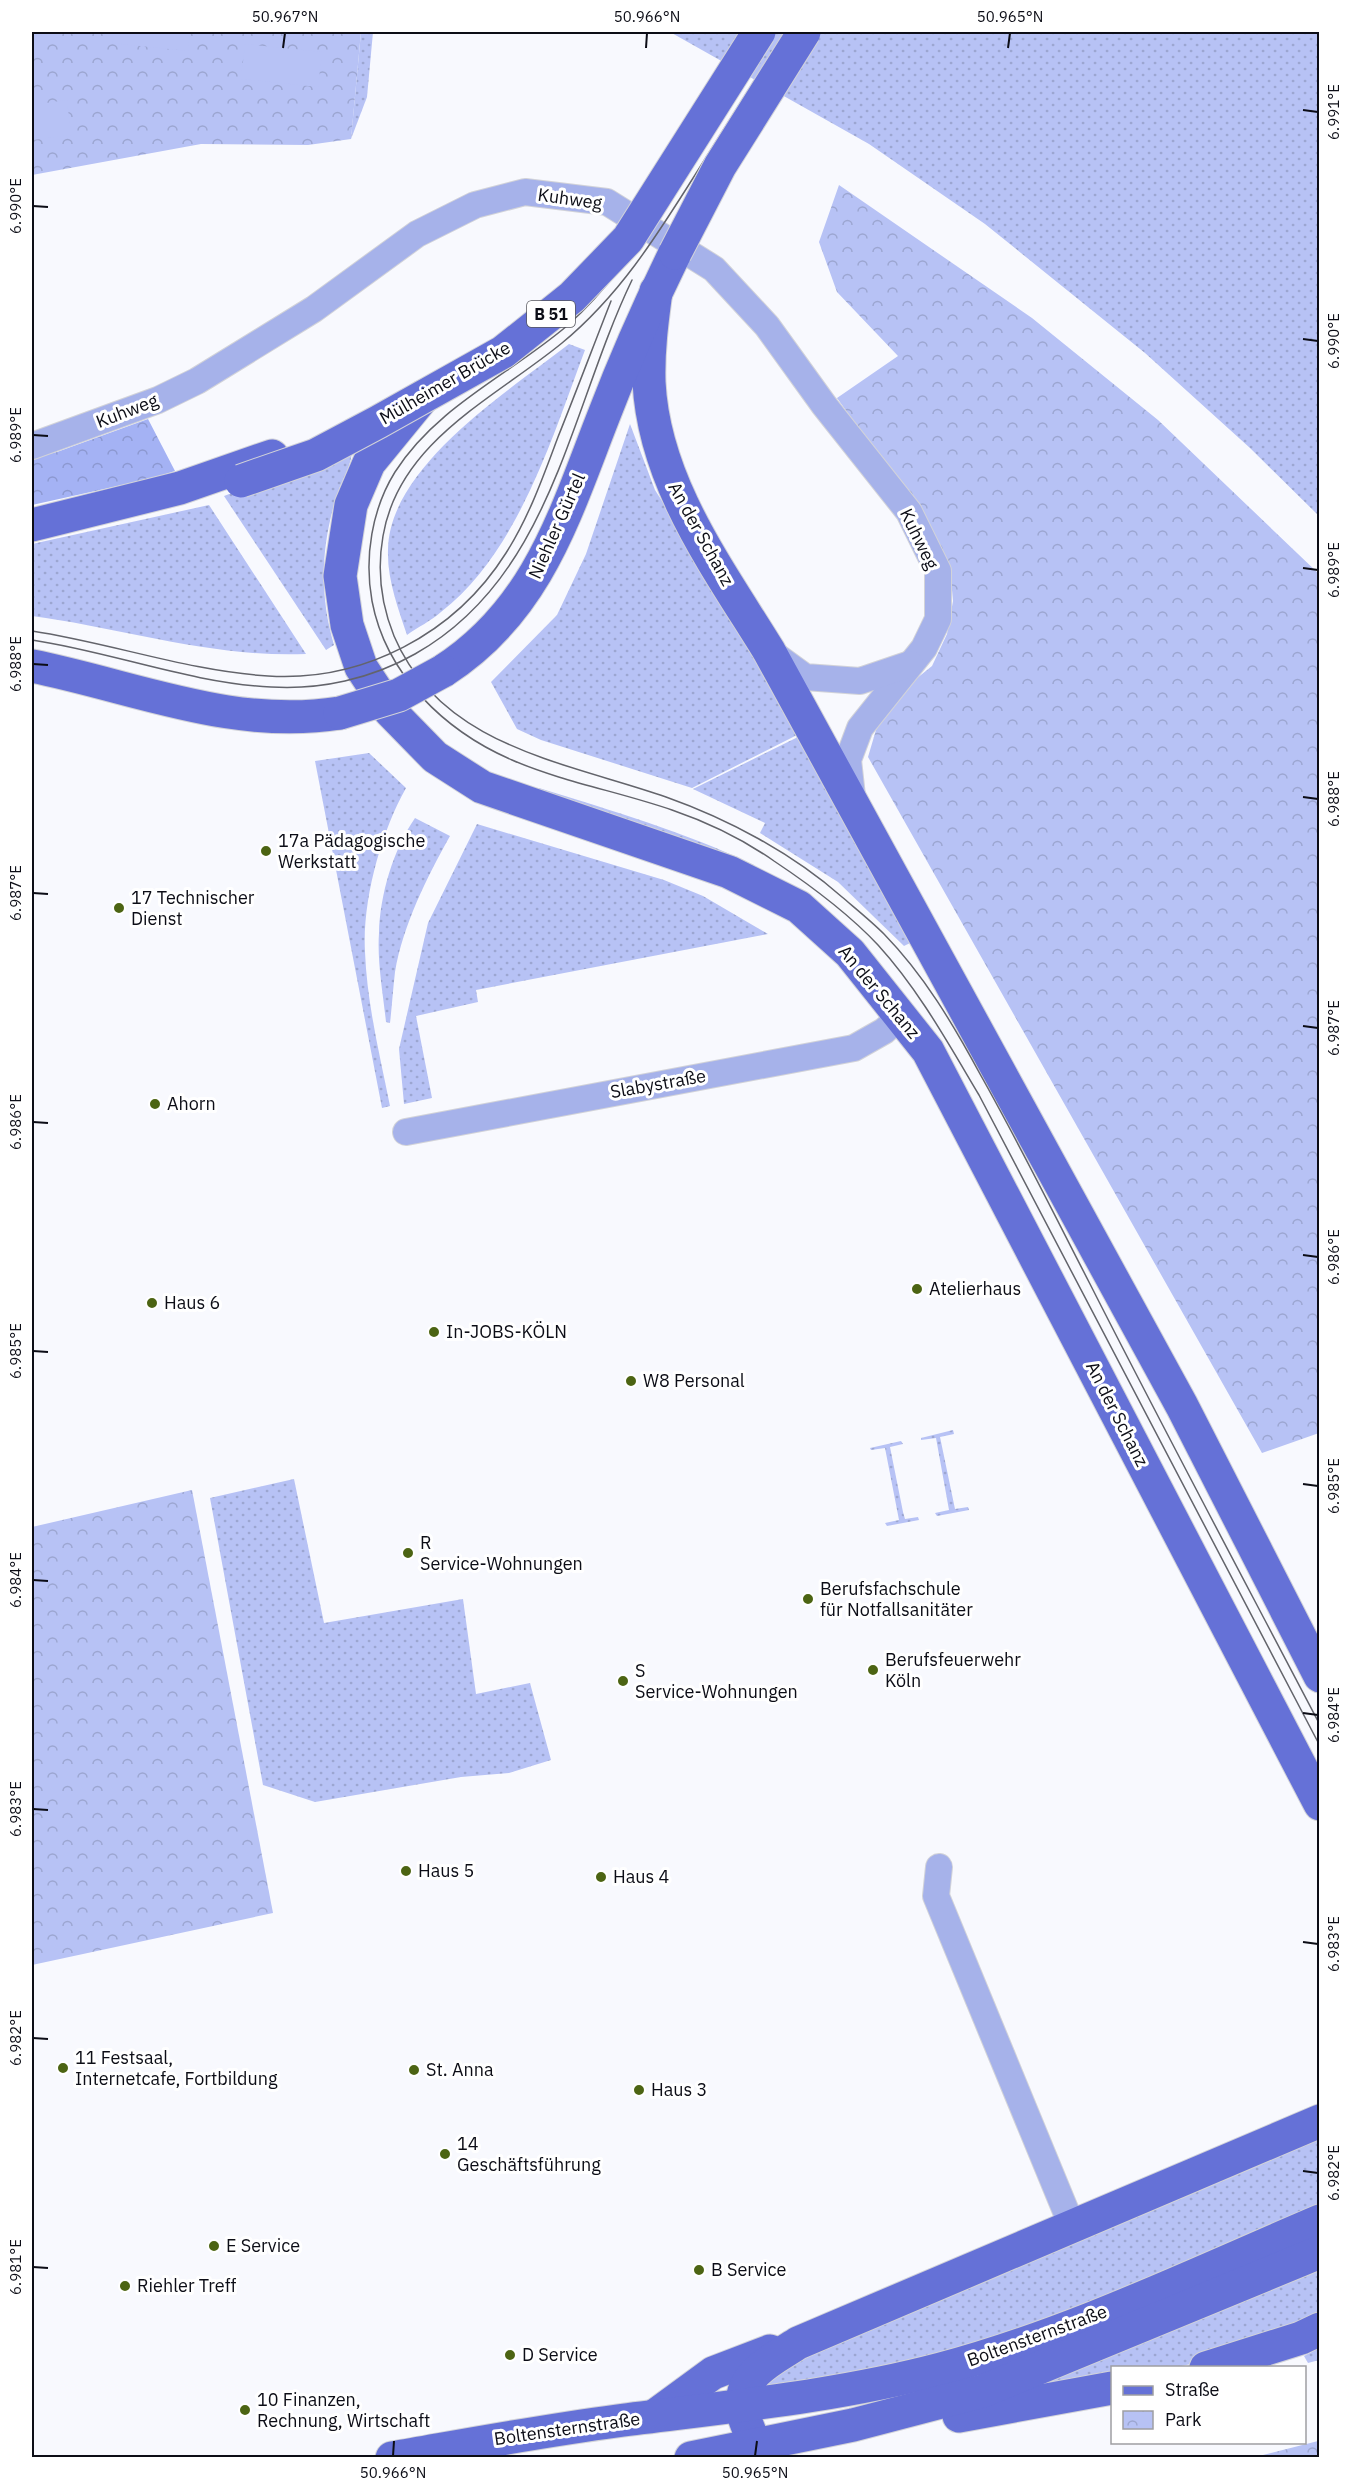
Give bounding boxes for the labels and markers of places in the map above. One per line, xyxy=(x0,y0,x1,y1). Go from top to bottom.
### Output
place label: 17a Pädagogische Werkstatt xyxy=(278,829,425,873)
marker: 17a Pädagogische Werkstatt xyxy=(259,844,273,858)
place label: 17 Technischer Dienst xyxy=(131,886,255,930)
marker: 17 Technischer Dienst xyxy=(112,901,126,915)
place label: Ahorn xyxy=(167,1092,216,1115)
marker: Ahorn xyxy=(148,1097,162,1111)
place label: Atelierhaus xyxy=(929,1277,1021,1300)
marker: Atelierhaus xyxy=(910,1282,924,1296)
place label: Haus 6 xyxy=(164,1291,220,1314)
marker: Haus 6 xyxy=(145,1296,159,1310)
place label: In-JOBS-KÖLN xyxy=(446,1320,567,1343)
marker: In-JOBS-KÖLN xyxy=(427,1325,441,1339)
place label: W8 Personal xyxy=(643,1369,745,1392)
marker: W8 Personal xyxy=(624,1374,638,1388)
place label: R Service-Wohnungen xyxy=(420,1531,583,1575)
marker: R Service-Wohnungen xyxy=(401,1546,415,1560)
place label: Berufsfachschule für Notfallsanitäter xyxy=(820,1577,973,1621)
marker: Berufsfachschule für Notfallsanitäter xyxy=(801,1592,815,1606)
place label: Berufsfeuerwehr Köln xyxy=(885,1648,1021,1692)
place label: S Service-Wohnungen xyxy=(635,1659,798,1703)
marker: Berufsfeuerwehr Köln xyxy=(866,1663,880,1677)
marker: S Service-Wohnungen xyxy=(616,1674,630,1688)
place label: Haus 5 xyxy=(418,1859,474,1882)
marker: Haus 5 xyxy=(399,1864,413,1878)
place label: Haus 4 xyxy=(613,1865,670,1888)
marker: Haus 4 xyxy=(594,1870,608,1884)
place label: 11 Festsaal, Internetcafe, Fortbildung xyxy=(75,2046,278,2090)
place label: St. Anna xyxy=(426,2058,494,2081)
marker: 11 Festsaal, Internetcafe, Fortbildung xyxy=(56,2061,70,2075)
marker: St. Anna xyxy=(407,2063,421,2077)
place label: Haus 3 xyxy=(651,2078,707,2101)
marker: Haus 3 xyxy=(632,2083,646,2097)
place label: 14 Geschäftsführung xyxy=(457,2132,601,2176)
marker: 14 Geschäftsführung xyxy=(438,2147,452,2161)
place label: E Service xyxy=(226,2234,300,2257)
marker: E Service xyxy=(207,2239,221,2253)
place label: B Service xyxy=(711,2258,786,2281)
marker: B Service xyxy=(692,2263,706,2277)
place label: Riehler Treff xyxy=(137,2274,236,2297)
marker: Riehler Treff xyxy=(118,2279,132,2293)
place label: D Service xyxy=(522,2343,598,2366)
marker: D Service xyxy=(503,2348,517,2362)
place label: 10 Finanzen, Rechnung, Wirtschaft xyxy=(257,2388,430,2432)
marker: 10 Finanzen, Rechnung, Wirtschaft xyxy=(238,2403,252,2417)

